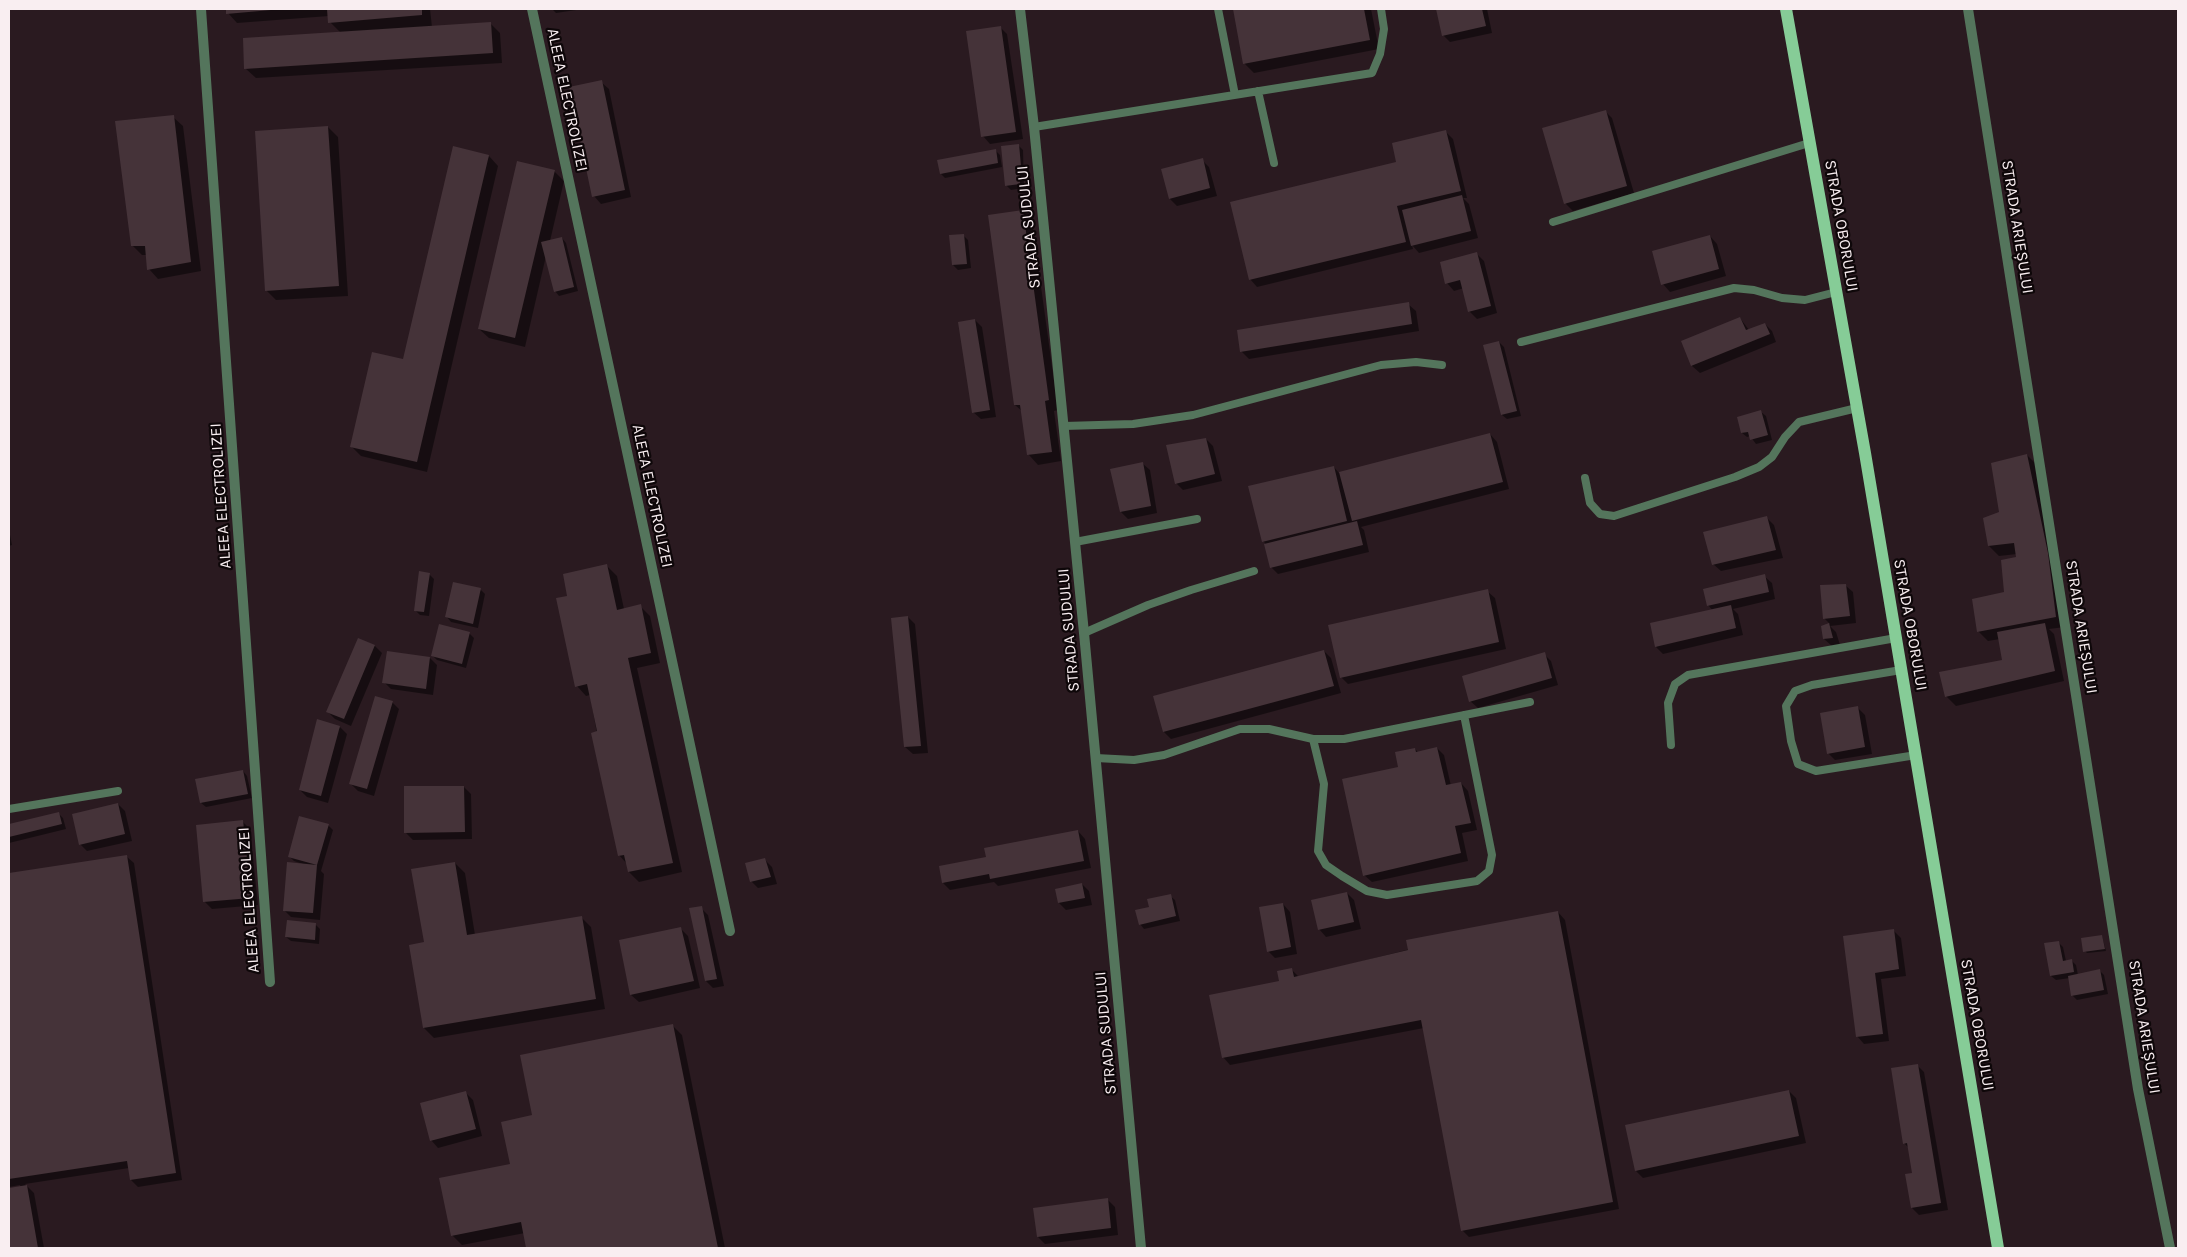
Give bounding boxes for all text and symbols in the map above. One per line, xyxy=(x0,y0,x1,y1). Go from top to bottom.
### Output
street label: ALEEA ELECTROLIZEI xyxy=(542,27,592,173)
street label: STRADA OBORULUI xyxy=(1820,159,1862,293)
street label: STRADA ARIEȘULUI xyxy=(1997,159,2037,295)
street label: STRADA SUDULUI xyxy=(1013,164,1045,290)
street label: ALEEA ELECTROLIZEI xyxy=(206,423,236,569)
street label: ALEEA ELECTROLIZEI xyxy=(627,423,677,569)
street label: STRADA OBORULUI xyxy=(1889,558,1931,692)
street label: STRADA ARIEȘULUI xyxy=(2061,559,2101,695)
street label: STRADA SUDULUI xyxy=(1054,568,1084,692)
street label: ALEEA ELECTROLIZEI xyxy=(234,827,264,973)
street label: STRADA OBORULUI xyxy=(1956,958,1998,1092)
street label: STRADA ARIEȘULUI xyxy=(2124,959,2164,1095)
street label: STRADA SUDULUI xyxy=(1091,971,1121,1095)

